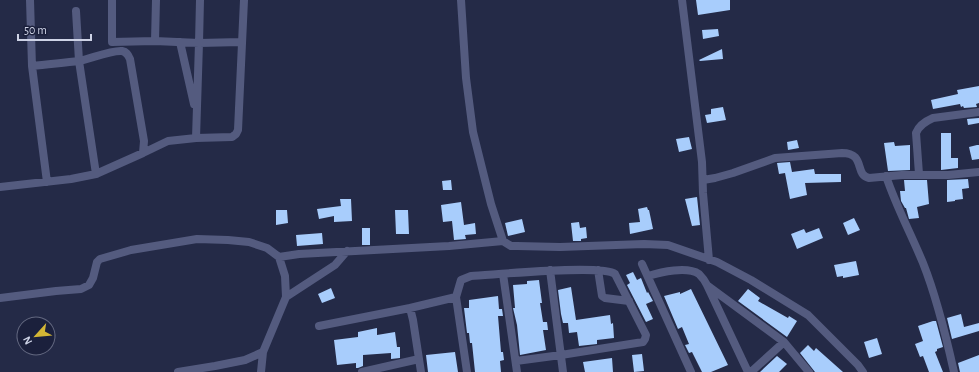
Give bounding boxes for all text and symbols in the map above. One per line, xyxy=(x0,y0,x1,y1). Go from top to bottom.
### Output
scale bar xyxy=(18,16,91,42)
text: 50 m xyxy=(24,24,47,36)
north arrow xyxy=(16,316,56,356)
text: N xyxy=(21,334,34,346)

